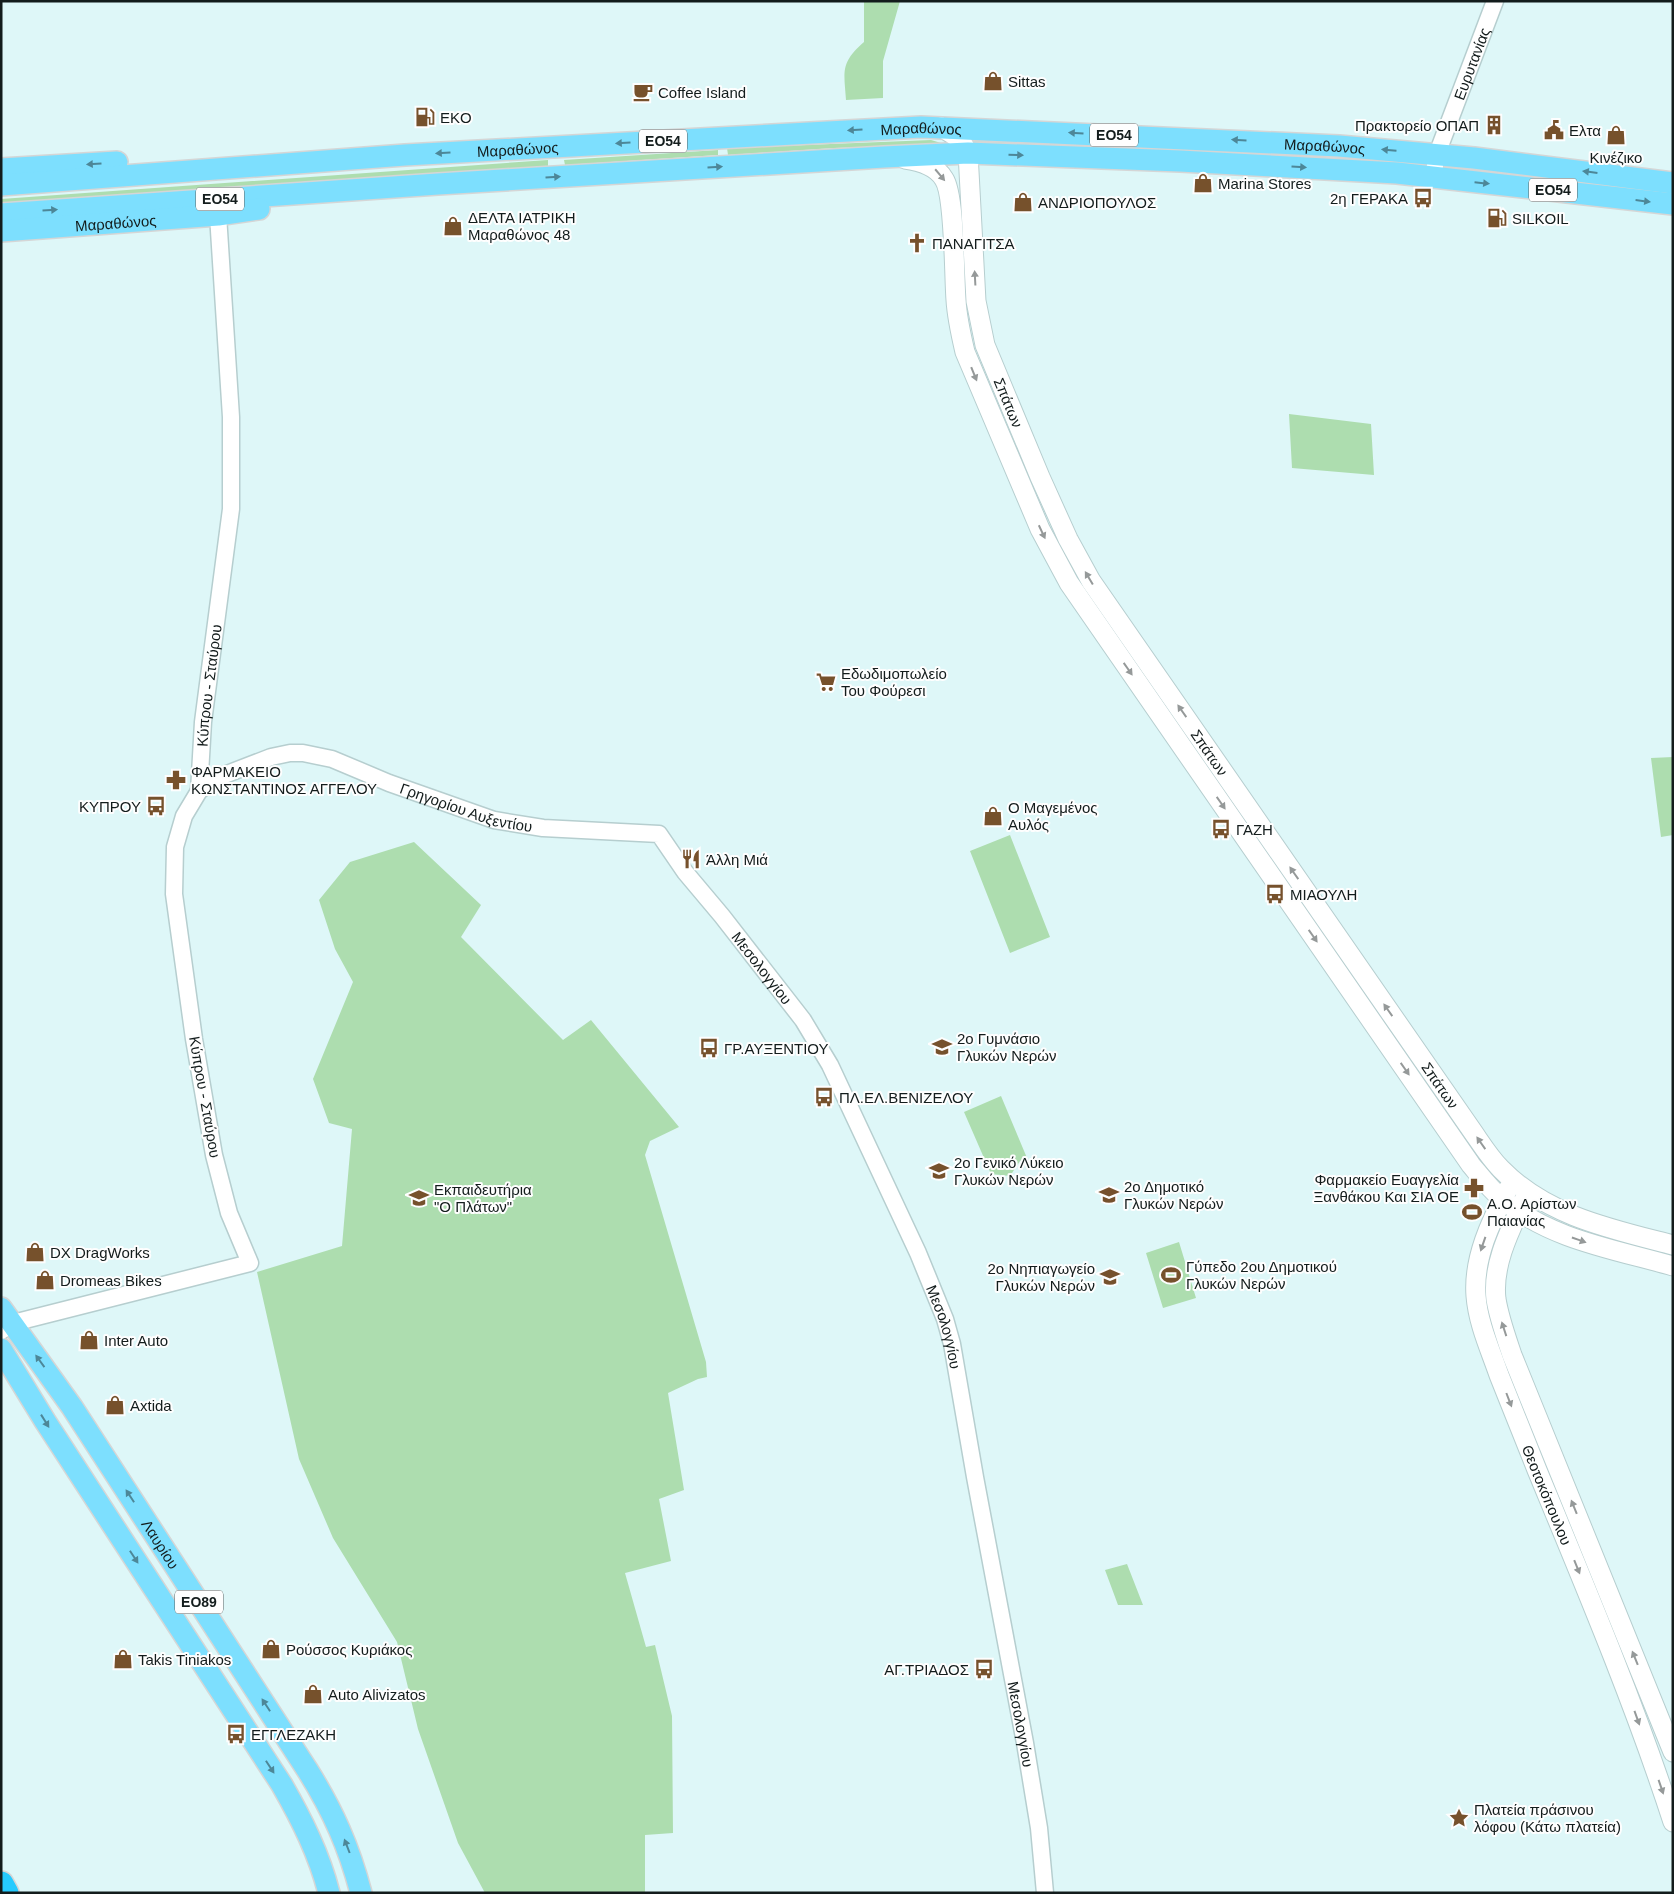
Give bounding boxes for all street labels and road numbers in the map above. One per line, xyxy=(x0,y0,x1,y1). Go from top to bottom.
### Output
street label: Ευρυτανίας xyxy=(1450,25,1493,102)
street label: Μαραθώνος xyxy=(880,118,962,138)
road number: ΕΟ54 xyxy=(1090,124,1138,146)
road number: ΕΟ54 xyxy=(639,130,687,152)
street label: Μαραθώνος xyxy=(1284,135,1366,157)
street label: Μαραθώνος xyxy=(477,138,559,160)
road number: ΕΟ54 xyxy=(1529,178,1577,202)
road number: ΕΟ54 xyxy=(196,188,244,210)
street label: Μαραθώνος xyxy=(74,211,157,234)
street label: Σπάτων xyxy=(991,375,1027,430)
street label: Κύπρου - Σταύρου xyxy=(193,623,224,747)
street label: Σπάτων xyxy=(1188,726,1232,779)
street label: Γρηγορίου Αυξεντίου xyxy=(398,779,534,835)
street label: Μεσολογγίου xyxy=(729,928,796,1007)
street label: Κύπρου - Σταύρου xyxy=(186,1035,224,1159)
street label: Σπάτων xyxy=(1419,1059,1462,1111)
street label: Μεσολογγίου xyxy=(923,1282,965,1370)
street label: Θεοτοκόπουλου xyxy=(1519,1442,1576,1547)
street label: Λαυρίου xyxy=(139,1516,183,1572)
road number: ΕΟ89 xyxy=(175,1590,223,1614)
street label: Μεσολογγίου xyxy=(1005,1680,1037,1768)

